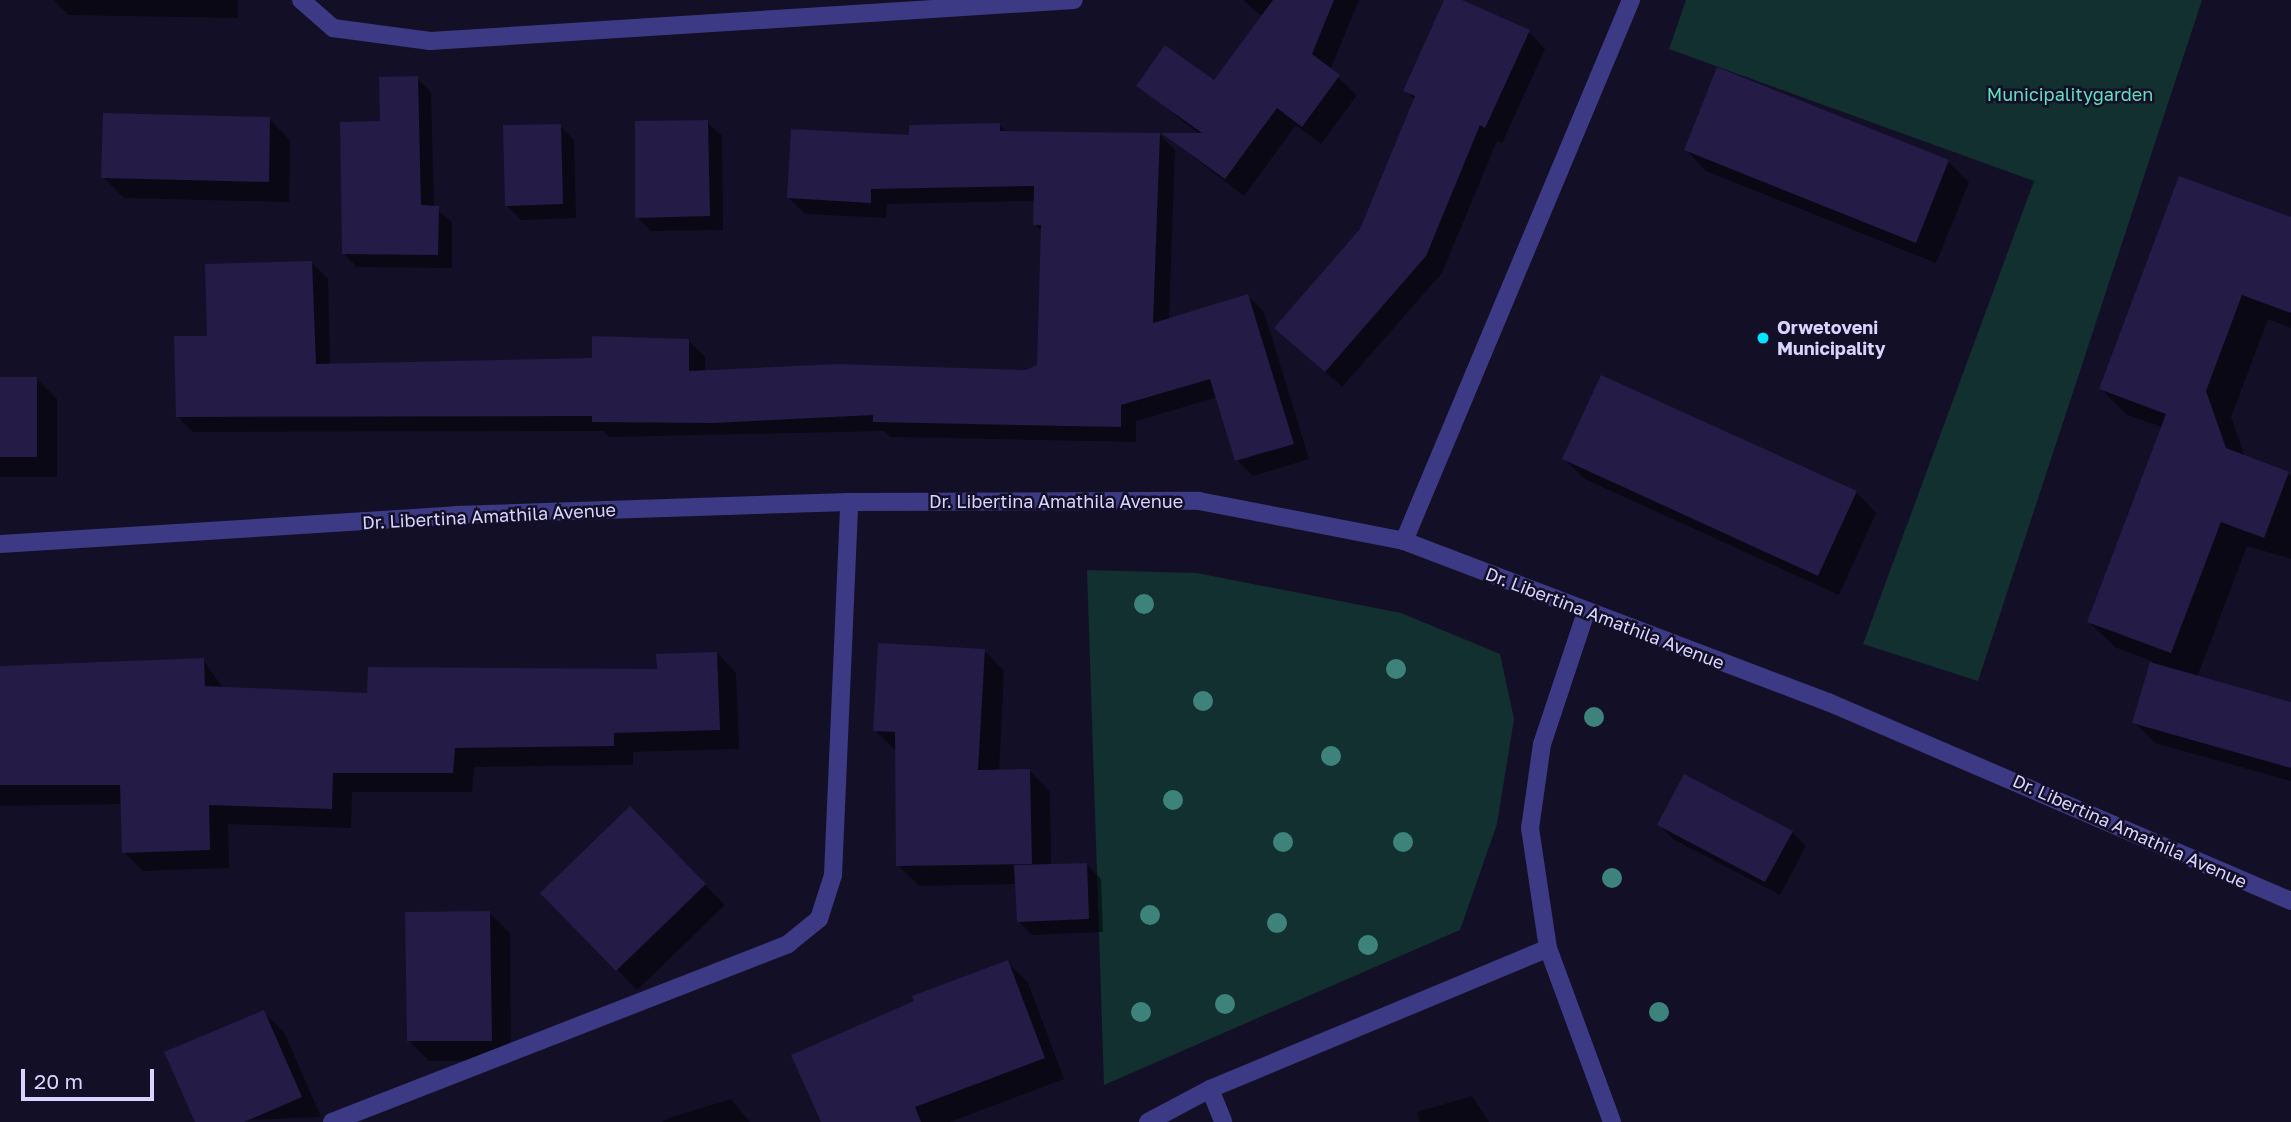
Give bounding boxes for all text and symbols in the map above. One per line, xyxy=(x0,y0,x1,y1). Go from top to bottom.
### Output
park label: Municipalitygarden xyxy=(1987,83,2153,105)
place label: Orwetoveni Municipality xyxy=(1777,317,1885,360)
marker: Orwetoveni Municipality xyxy=(1755,330,1771,346)
street label: Dr. Libertina Amathila Avenue xyxy=(929,490,1183,512)
street label: Dr. Libertina Amathila Avenue xyxy=(362,499,616,533)
street label: Dr. Libertina Amathila Avenue xyxy=(1482,562,1728,674)
street label: Dr. Libertina Amathila Avenue xyxy=(2010,769,2250,893)
scale bar xyxy=(24,1056,158,1100)
text: 20 m xyxy=(34,1068,83,1094)

